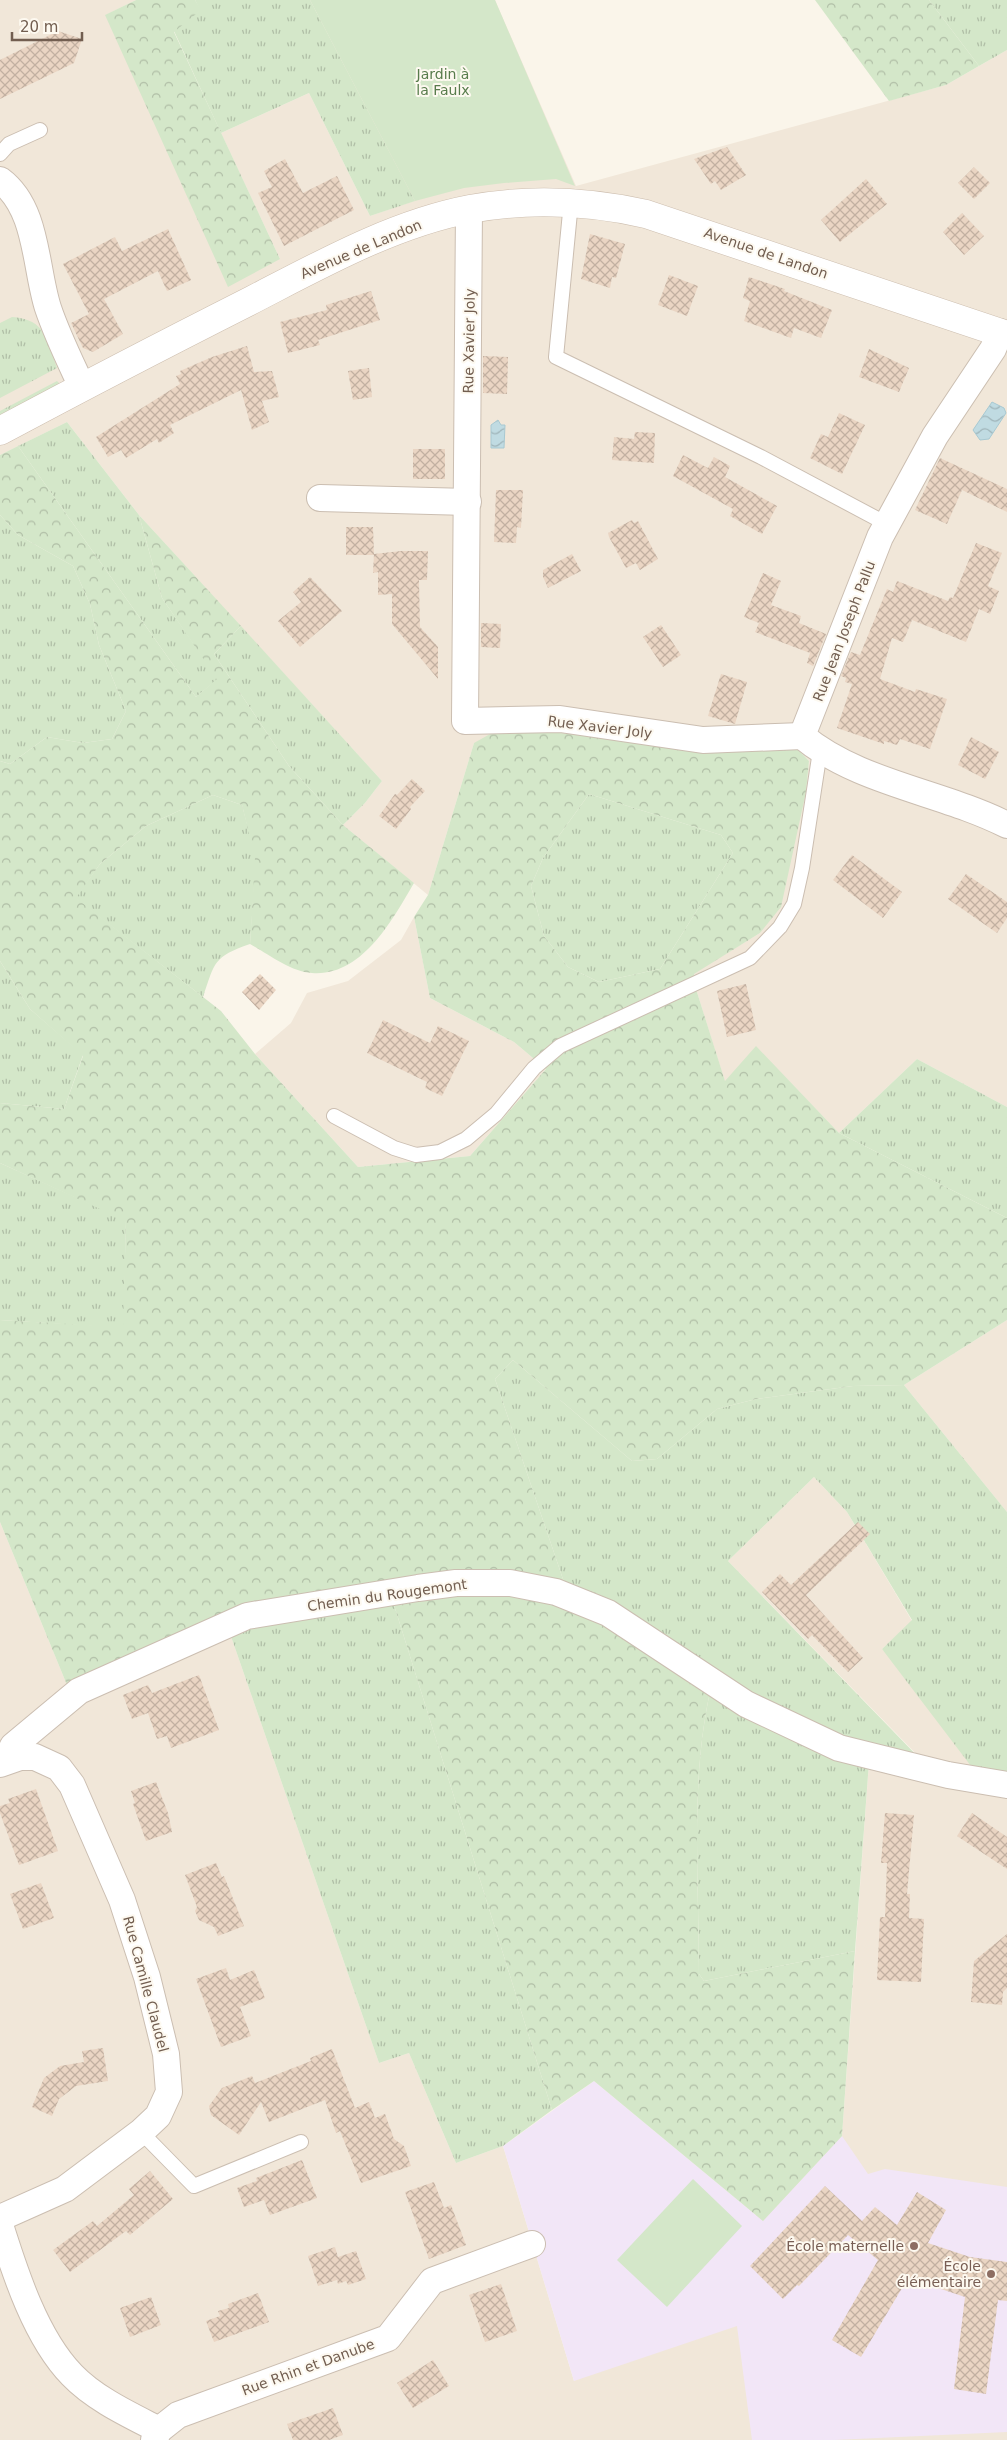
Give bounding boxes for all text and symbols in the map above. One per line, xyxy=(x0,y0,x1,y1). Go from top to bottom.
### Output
scale bar xyxy=(12,10,82,42)
text: 20 m xyxy=(20,18,58,36)
park label: Jardin à la Faulx xyxy=(416,66,470,98)
street label: Avenue de Landon xyxy=(298,216,424,282)
street label: Avenue de Landon xyxy=(702,224,830,282)
street label: Rue Xavier Joly xyxy=(460,288,478,394)
street label: Rue Jean Joseph Pallu xyxy=(810,558,878,704)
street label: Rue Xavier Joly xyxy=(547,713,653,741)
street label: Chemin du Rougemont xyxy=(306,1576,468,1614)
street label: Rue Camille Claudel xyxy=(120,1914,172,2054)
place label: École maternelle xyxy=(786,2238,904,2254)
marker: École maternelle xyxy=(908,2240,920,2252)
place label: École élémentaire xyxy=(897,2258,981,2290)
marker: École élémentaire xyxy=(985,2268,997,2280)
street label: Rue Rhin et Danube xyxy=(239,2336,377,2398)

